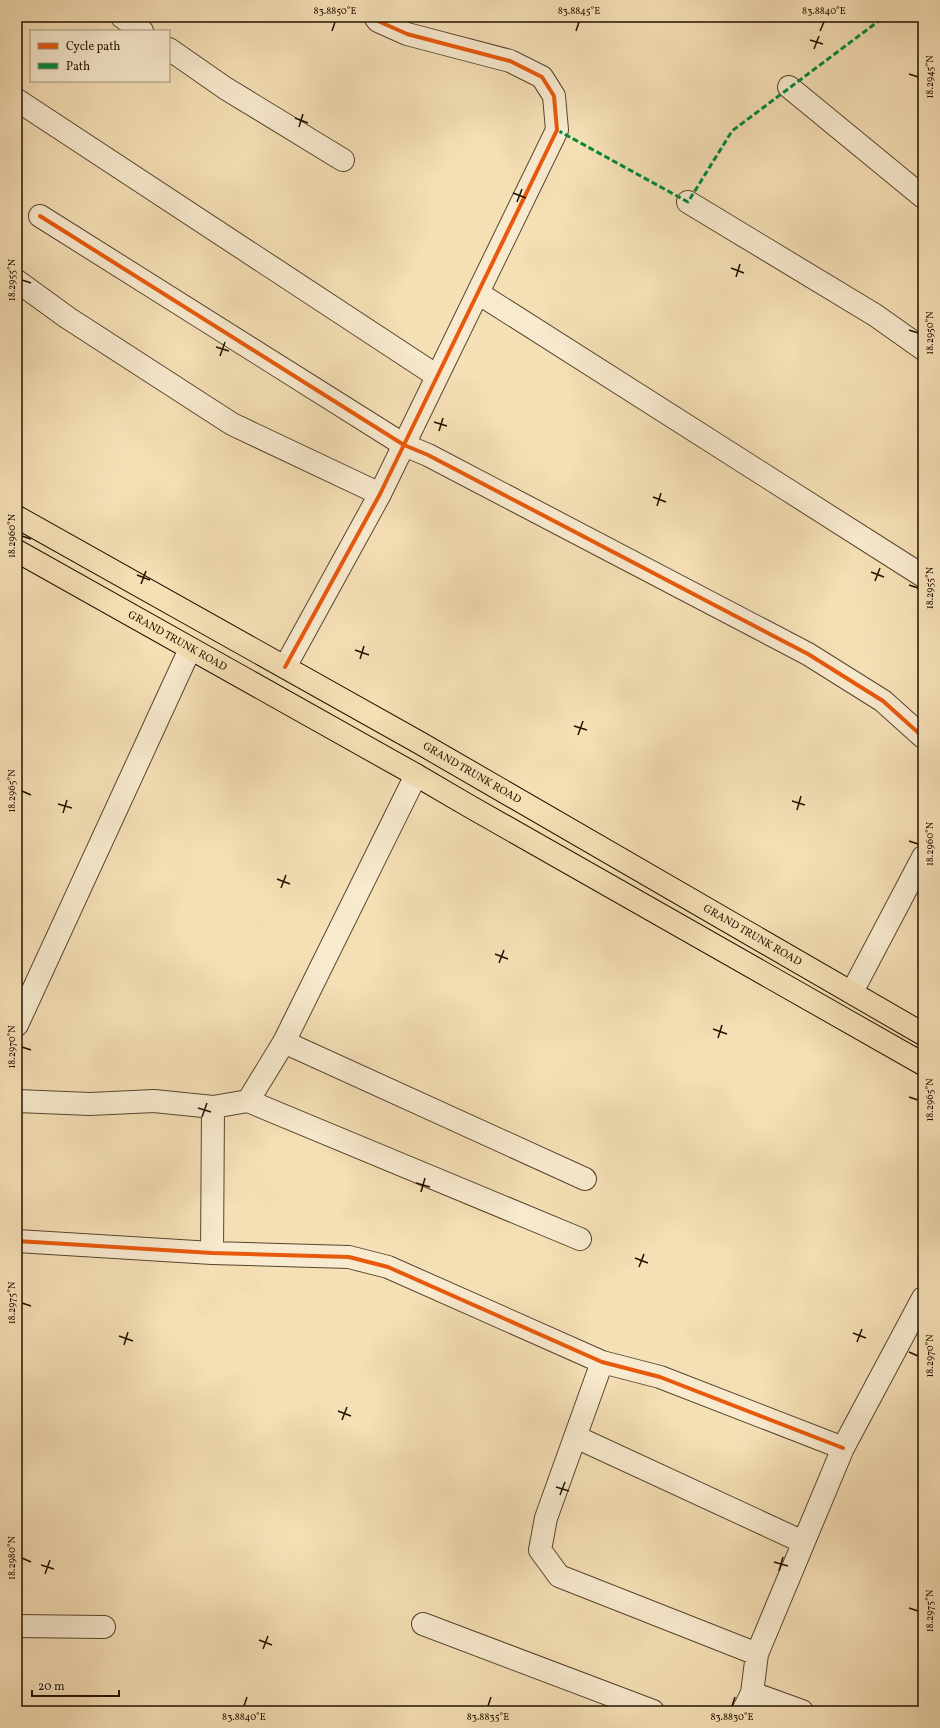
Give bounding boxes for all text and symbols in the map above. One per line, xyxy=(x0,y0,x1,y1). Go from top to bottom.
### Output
text: 83.8850°E xyxy=(314,4,356,18)
text: 83.8845°E xyxy=(558,4,600,18)
text: 83.8840°E xyxy=(802,4,846,18)
legend xyxy=(30,30,170,82)
text: Cycle path xyxy=(66,39,121,55)
text: 18.2945°N xyxy=(923,55,937,99)
text: Path xyxy=(66,59,90,75)
text: 18.2955°N xyxy=(5,258,19,301)
text: 18.2950°N xyxy=(923,311,937,355)
text: 18.2960°N xyxy=(5,513,19,558)
text: 18.2955°N xyxy=(923,566,937,609)
street label: GRAND TRUNK ROAD xyxy=(125,607,230,675)
street label: GRAND TRUNK ROAD xyxy=(420,739,524,807)
text: 18.2965°N xyxy=(5,769,19,813)
text: 18.2960°N xyxy=(923,821,937,866)
street label: GRAND TRUNK ROAD xyxy=(700,901,804,970)
text: 18.2970°N xyxy=(5,1025,19,1069)
text: 18.2965°N xyxy=(923,1078,937,1122)
text: 18.2975°N xyxy=(5,1281,19,1324)
text: 18.2970°N xyxy=(923,1334,937,1378)
text: 18.2980°N xyxy=(5,1536,19,1580)
text: 18.2975°N xyxy=(923,1589,937,1632)
scale bar xyxy=(32,1672,119,1698)
text: 20 m xyxy=(38,1679,65,1695)
text: 83.8840°E xyxy=(222,1710,266,1724)
text: 83.8835°E xyxy=(467,1710,509,1724)
text: 83.8830°E xyxy=(710,1710,754,1724)

